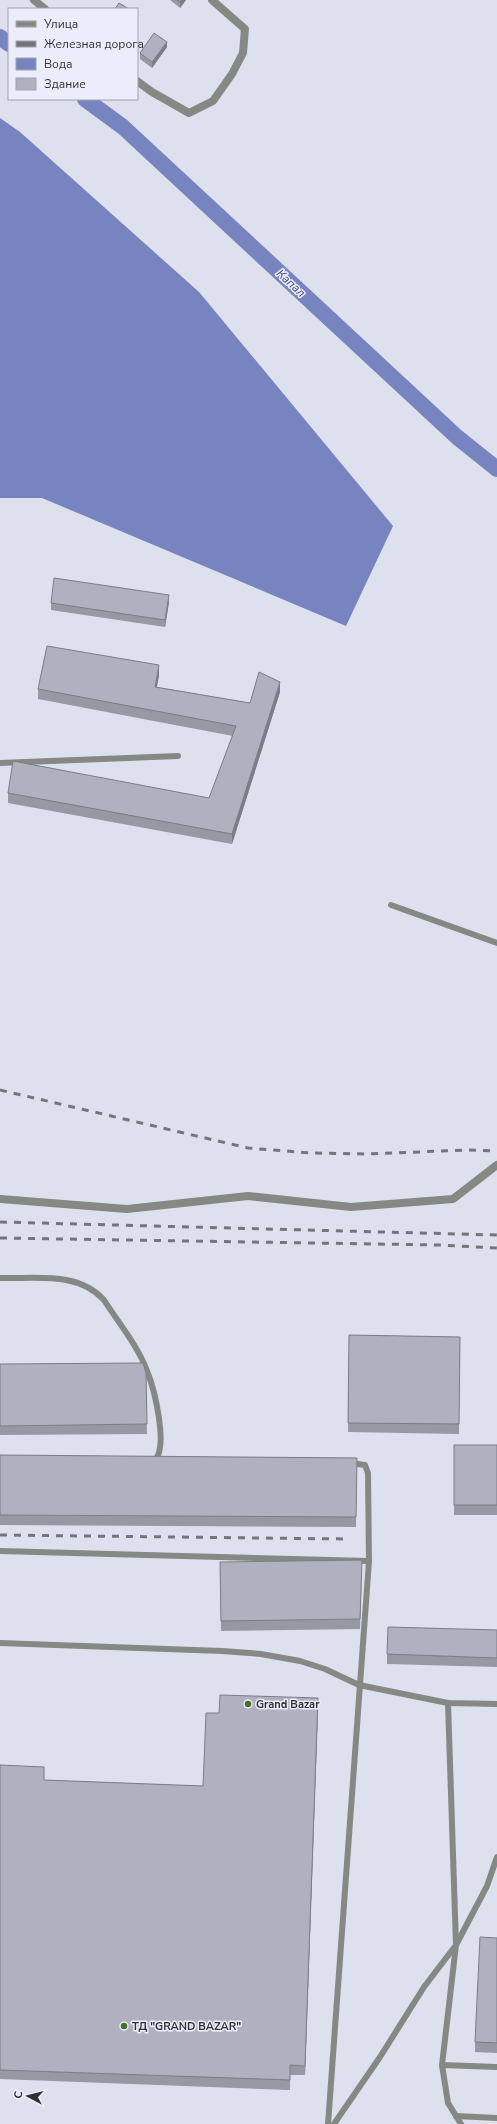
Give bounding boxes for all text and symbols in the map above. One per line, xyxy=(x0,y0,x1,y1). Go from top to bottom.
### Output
legend xyxy=(8,8,138,100)
text: Улица xyxy=(43,16,78,32)
text: Железная дорога xyxy=(44,36,144,52)
text: Вода xyxy=(44,56,72,72)
text: Здание xyxy=(44,76,86,92)
water label: Капал xyxy=(273,265,309,301)
place label: Grand Bazar xyxy=(256,1697,320,1712)
marker: Grand Bazar xyxy=(243,1699,253,1709)
place label: ТД "GRAND BAZAR" xyxy=(132,2019,241,2034)
marker: ТД "GRAND BAZAR" xyxy=(119,2021,129,2031)
north arrow xyxy=(8,2076,48,2116)
text: С xyxy=(11,2090,27,2099)

